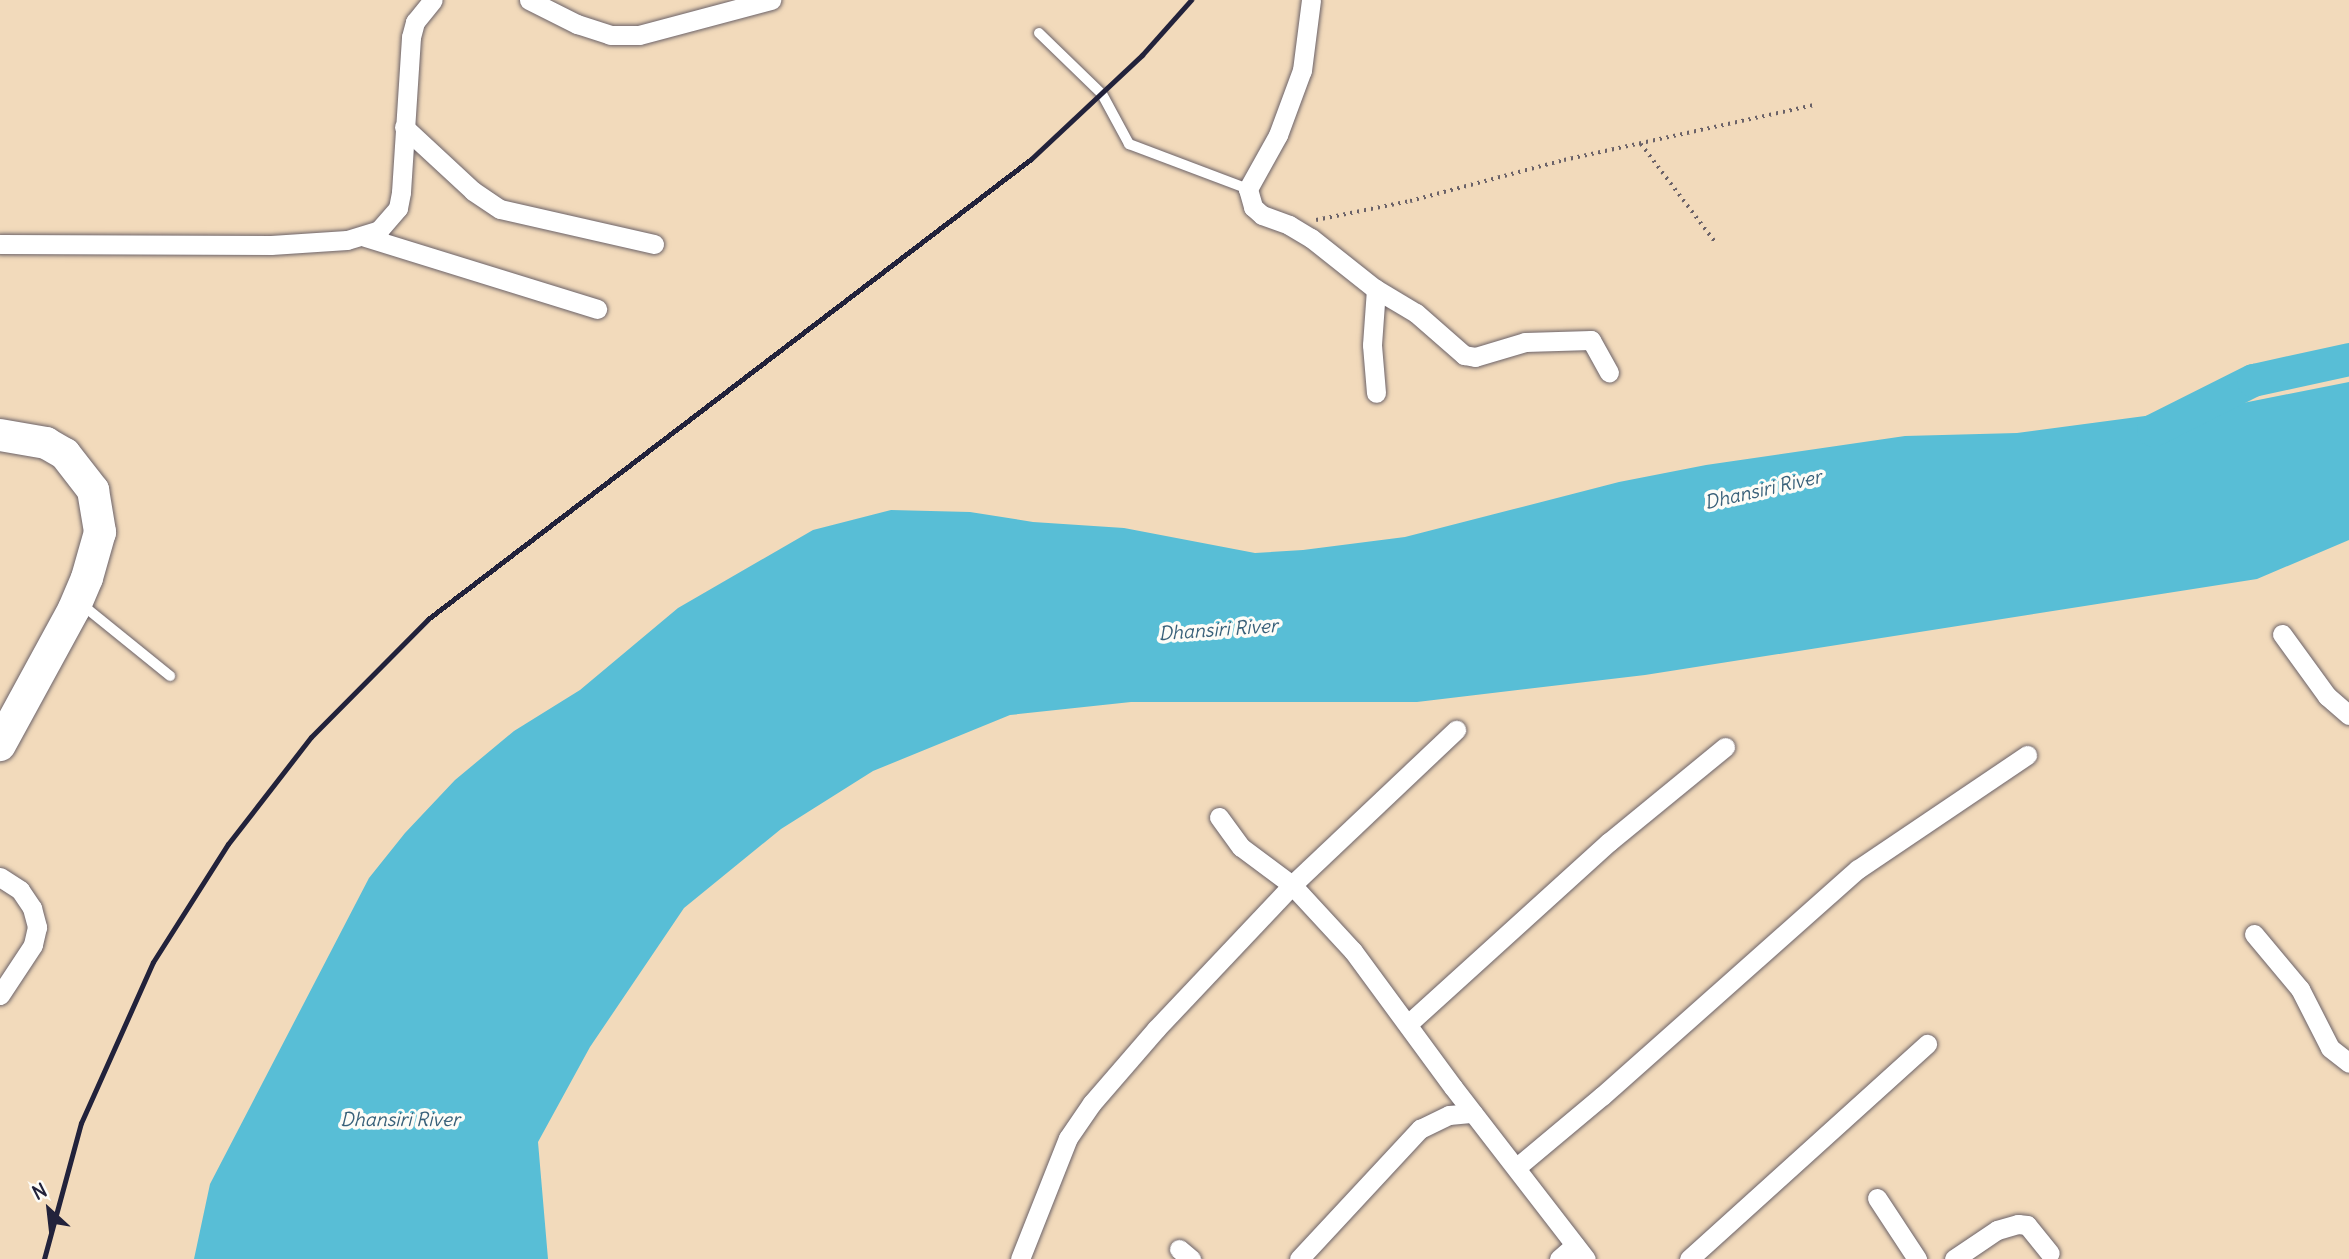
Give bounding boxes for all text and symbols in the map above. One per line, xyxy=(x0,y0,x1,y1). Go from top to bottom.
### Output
water label: Dhansiri River xyxy=(1702,465,1824,515)
water label: Dhansiri River xyxy=(1158,614,1278,646)
water label: Dhansiri River xyxy=(340,1109,460,1131)
north arrow xyxy=(14,1175,84,1245)
text: N xyxy=(28,1178,51,1205)

